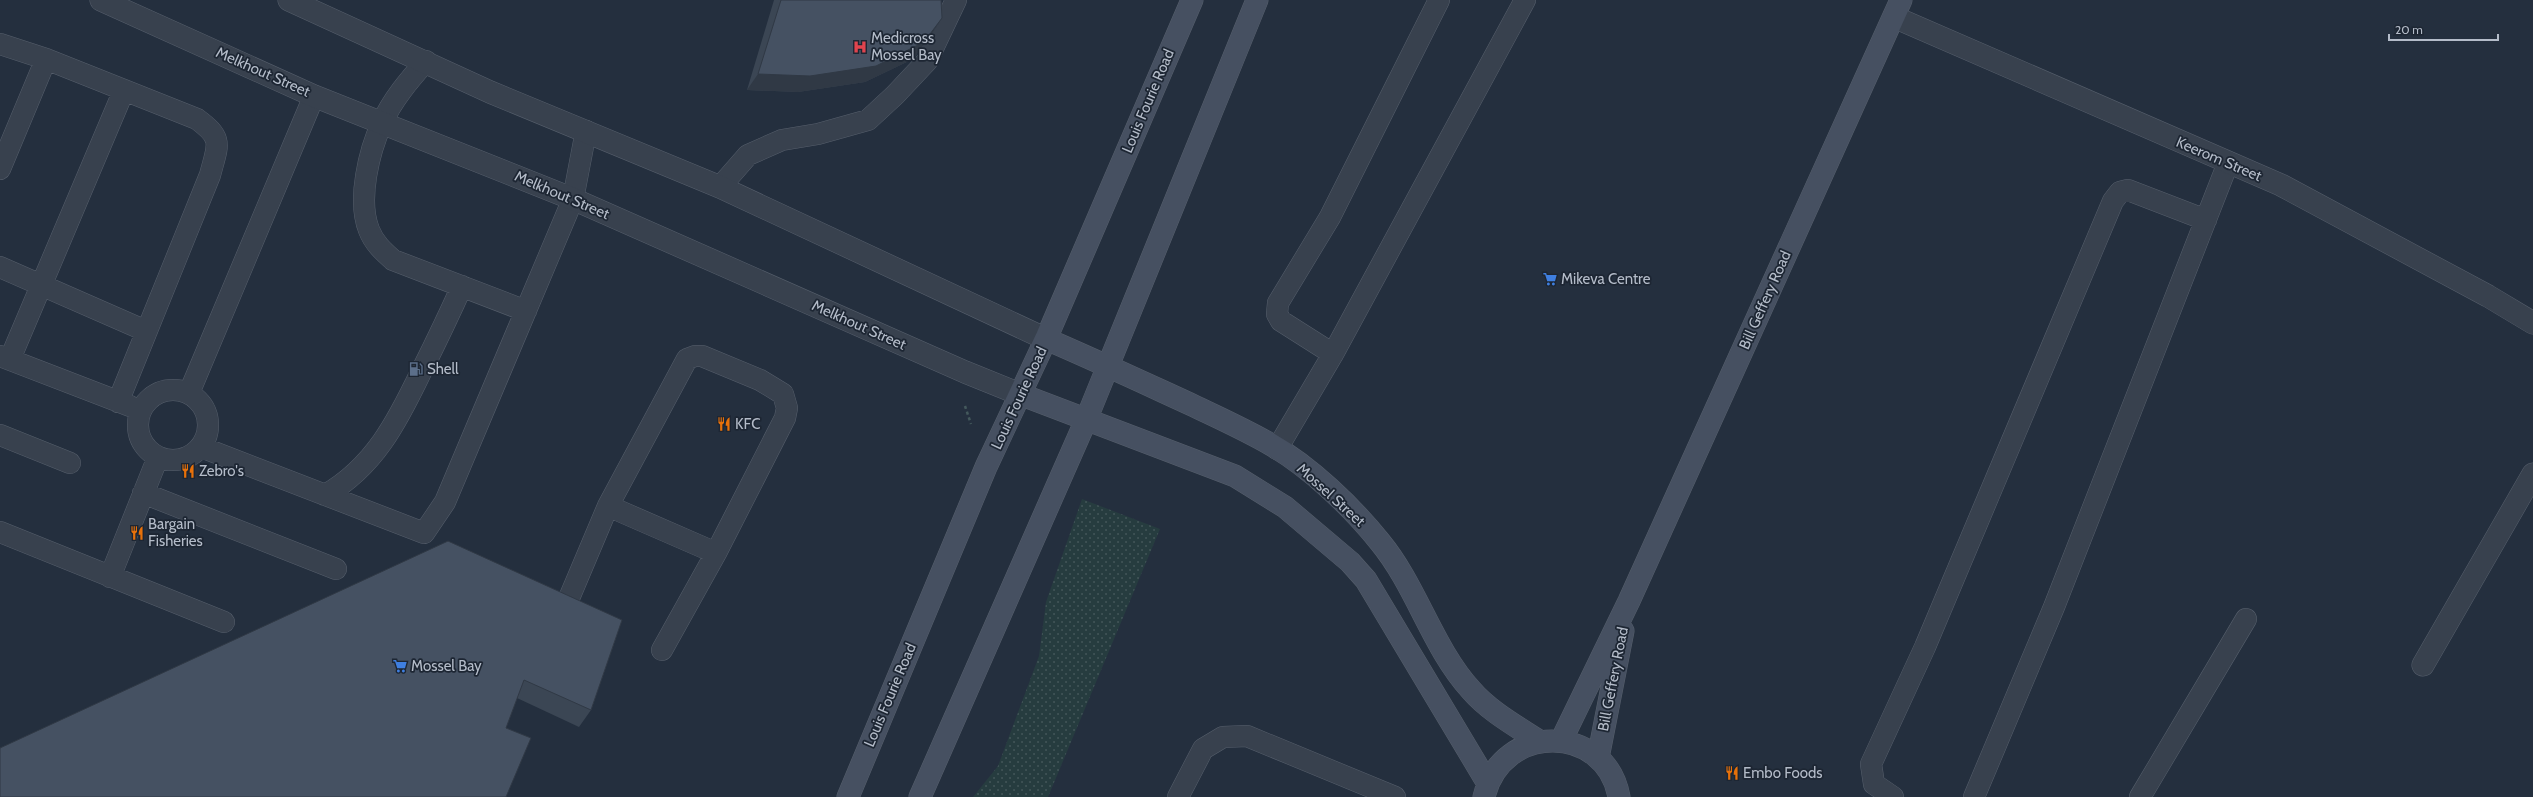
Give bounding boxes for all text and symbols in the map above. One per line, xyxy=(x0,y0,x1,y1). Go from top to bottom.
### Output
scale bar xyxy=(2389,16,2498,42)
text: 20 m xyxy=(2395,22,2423,37)
place label: Medicross Mossel Bay xyxy=(871,29,942,64)
hospital icon: Medicross Mossel Bay xyxy=(852,39,868,55)
street label: Melkhout Street xyxy=(213,43,313,101)
street label: Louis Fourie Road xyxy=(1118,46,1178,156)
street label: Keerom Street xyxy=(2173,133,2265,185)
street label: Melkhout Street xyxy=(512,167,612,223)
street label: Bill Geffery Road xyxy=(1735,248,1795,352)
place label: Mikeva Centre xyxy=(1561,270,1651,288)
supermarket icon: Mikeva Centre xyxy=(1542,271,1558,287)
street label: Melkhout Street xyxy=(809,296,909,354)
street label: Louis Fourie Road xyxy=(987,344,1051,452)
place label: Shell xyxy=(427,360,459,378)
fuel station icon: Shell xyxy=(408,361,424,377)
place label: KFC xyxy=(735,415,760,433)
restaurant icon: KFC xyxy=(716,416,732,432)
street label: Mossel Street xyxy=(1293,460,1369,530)
place label: Zebro's xyxy=(199,462,244,480)
restaurant icon: Zebro's xyxy=(180,463,196,479)
place label: Bargain Fisheries xyxy=(148,515,203,550)
restaurant icon: Bargain Fisheries xyxy=(129,525,145,541)
street label: Bill Geffery Road xyxy=(1594,625,1632,733)
street label: Louis Fourie Road xyxy=(860,640,920,750)
place label: Mossel Bay xyxy=(411,657,482,675)
supermarket icon: Mossel Bay xyxy=(392,658,408,674)
place label: Embo Foods xyxy=(1743,764,1823,782)
restaurant icon: Embo Foods xyxy=(1724,765,1740,781)

